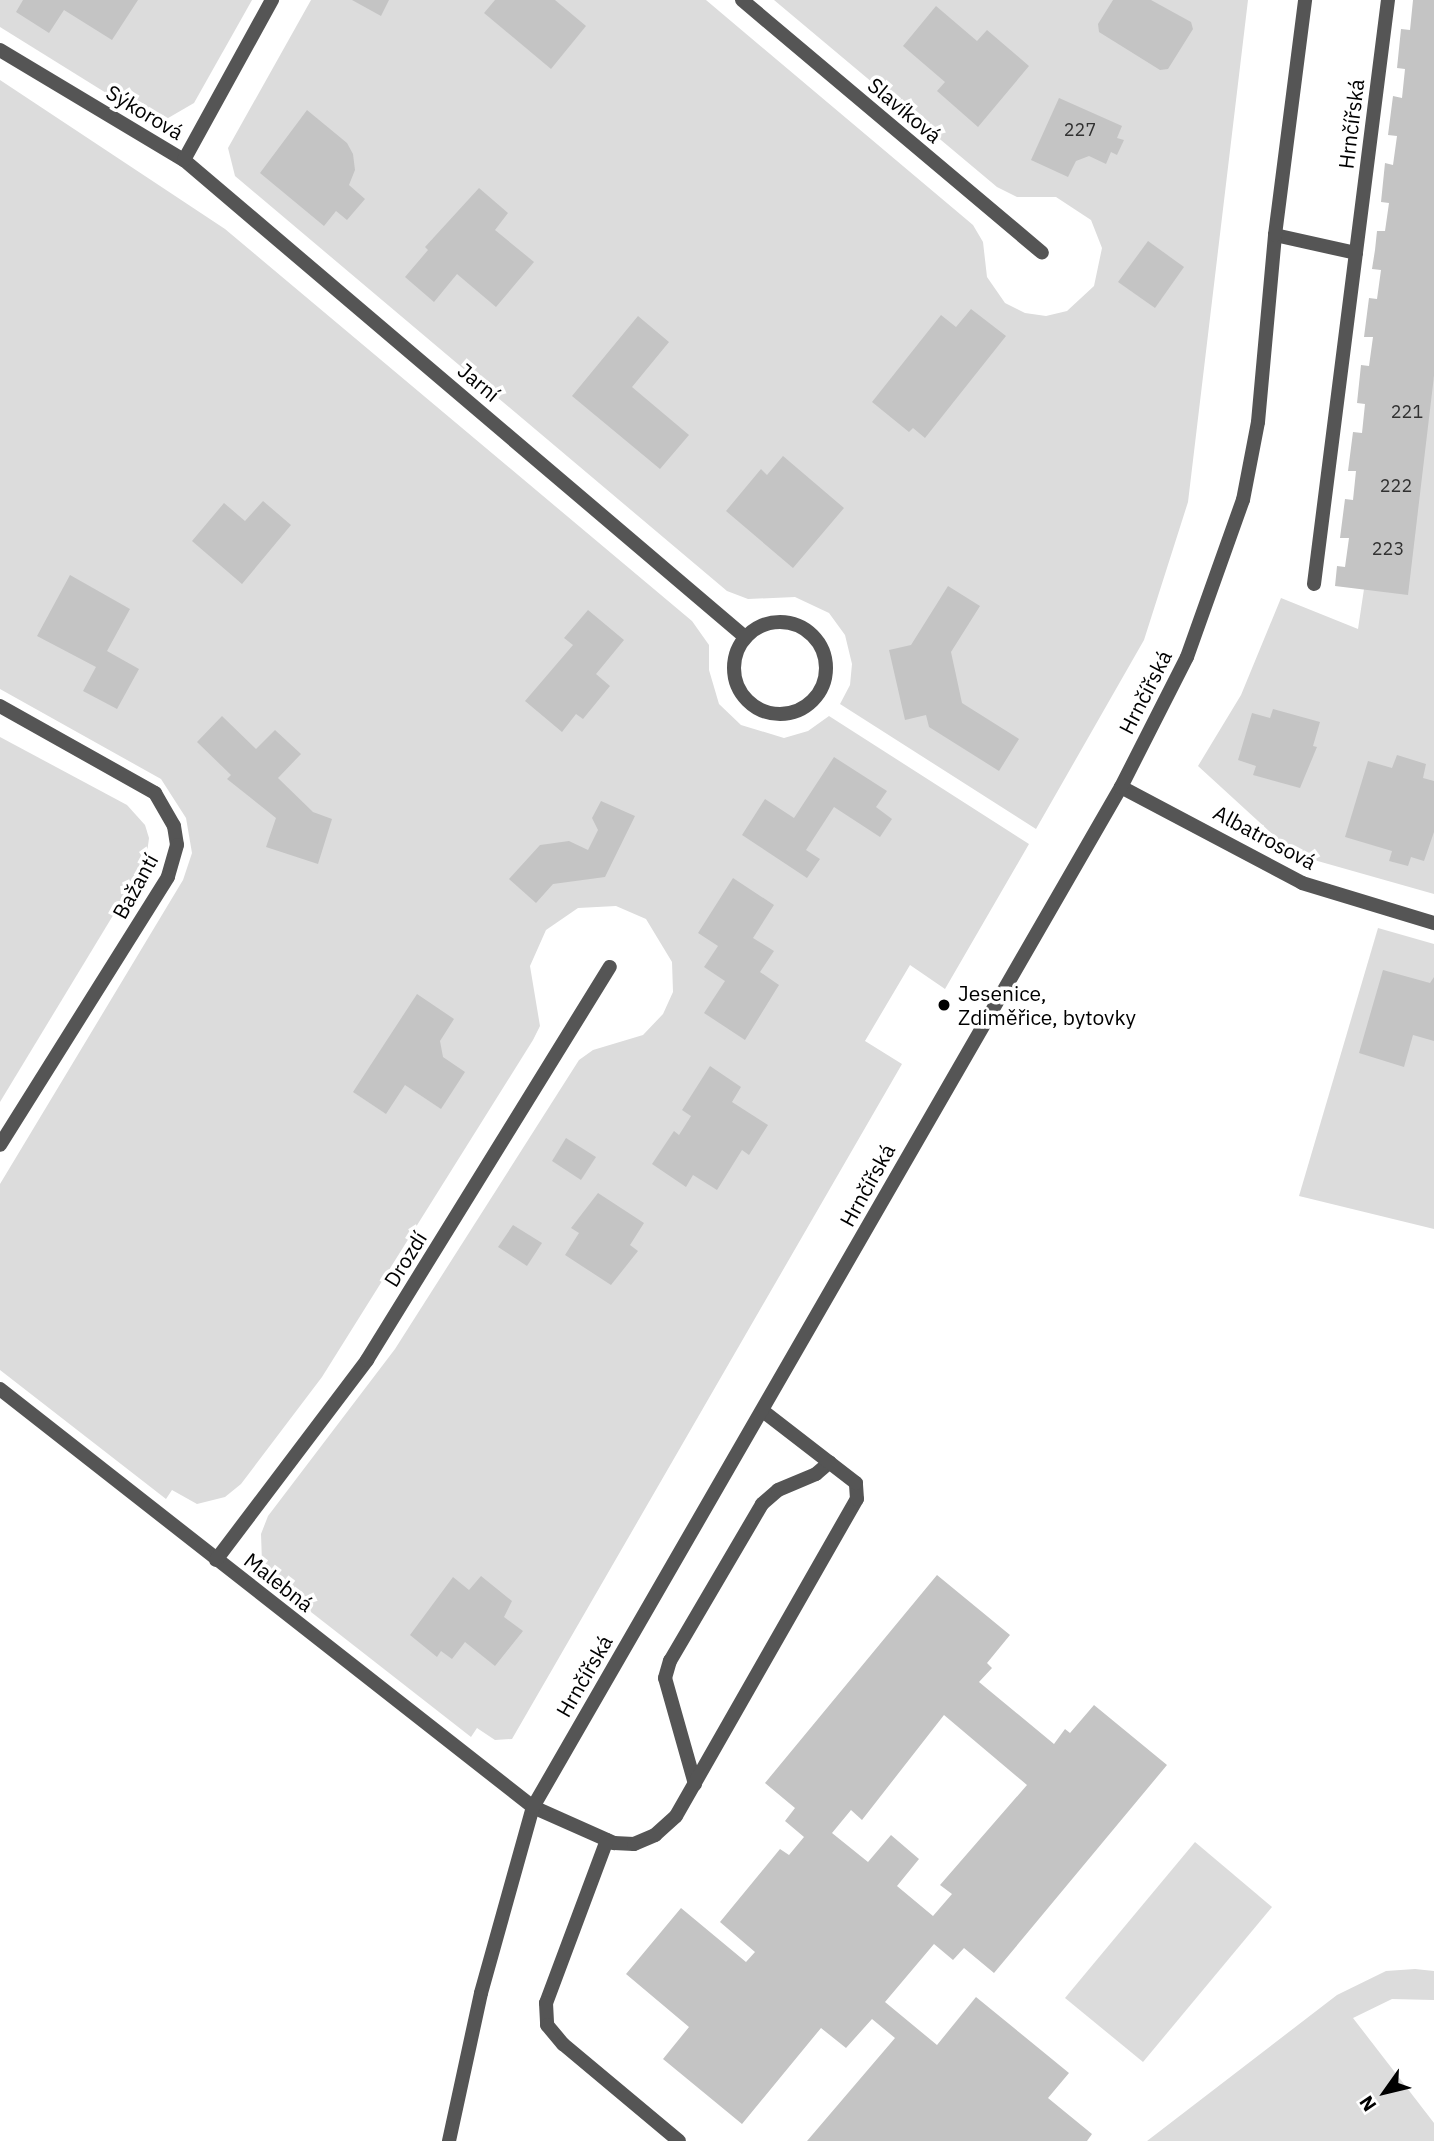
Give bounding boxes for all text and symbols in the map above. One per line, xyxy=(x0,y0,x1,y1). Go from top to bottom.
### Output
street label: Slavíková xyxy=(863,72,947,148)
street label: Hrnčířská xyxy=(1333,78,1369,170)
street label: Sýkorová xyxy=(102,79,188,145)
house number: 227 xyxy=(1064,119,1096,141)
street label: Jarní xyxy=(453,357,505,407)
house number: 221 xyxy=(1391,401,1423,423)
house number: 222 xyxy=(1380,475,1412,497)
house number: 223 xyxy=(1372,538,1404,560)
street label: Hrnčířská xyxy=(1113,646,1177,738)
street label: Albatrosová xyxy=(1209,799,1321,875)
street label: Bažantí xyxy=(107,849,163,923)
place label: Jesenice, Zdiměřice, bytovky xyxy=(958,980,1136,1030)
marker: Jesenice, Zdiměřice, bytovky xyxy=(936,997,952,1013)
street label: Hrnčířská xyxy=(834,1139,900,1231)
street label: Drozdí xyxy=(378,1227,432,1291)
street label: Malebná xyxy=(239,1547,319,1617)
street label: Hrnčířská xyxy=(550,1631,618,1721)
north arrow xyxy=(1350,2057,1420,2127)
text: N xyxy=(1354,2091,1381,2116)

